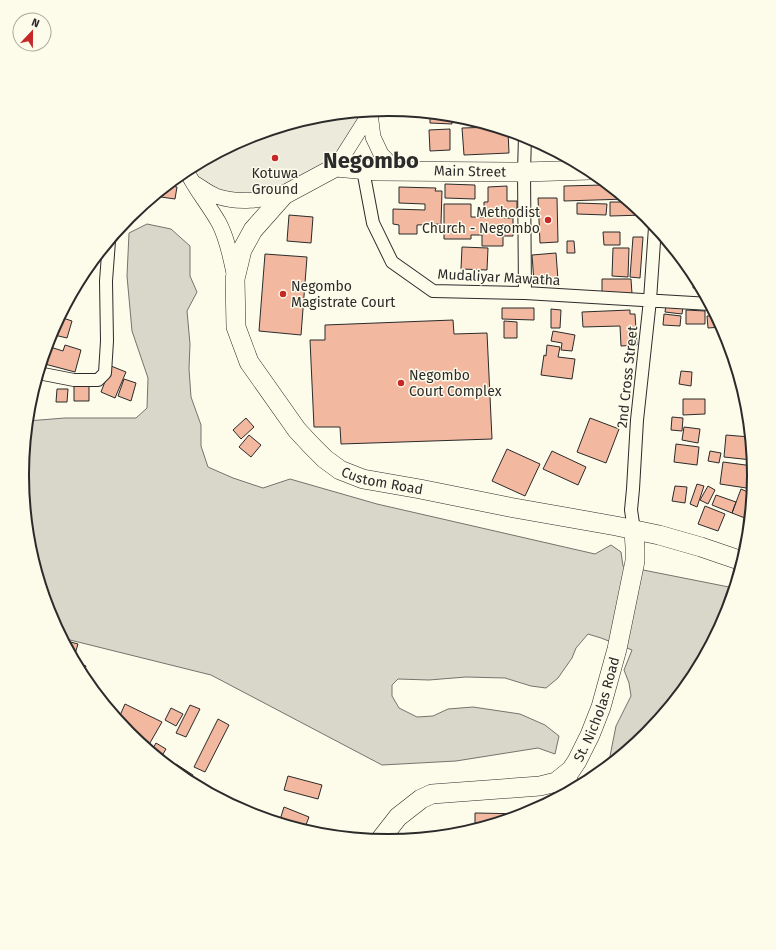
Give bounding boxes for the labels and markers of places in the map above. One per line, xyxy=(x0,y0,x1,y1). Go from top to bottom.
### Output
marker: Kotuwa Ground xyxy=(270,153,280,163)
place label: Kotuwa Ground xyxy=(252,165,298,198)
place label: Methodist Church - Negombo xyxy=(422,204,541,237)
marker: Methodist Church - Negombo xyxy=(543,215,553,225)
place label: Negombo Magistrate Court xyxy=(291,278,396,311)
marker: Negombo Magistrate Court xyxy=(278,289,288,299)
place label: Negombo Court Complex xyxy=(409,367,502,400)
marker: Negombo Court Complex xyxy=(396,378,406,388)

